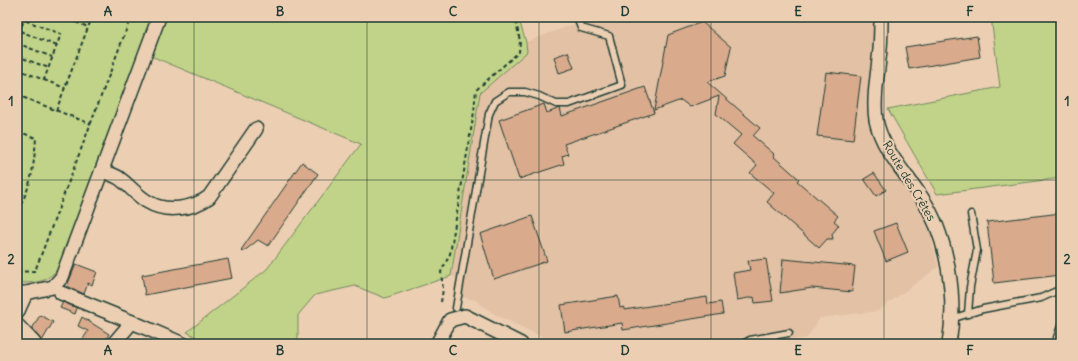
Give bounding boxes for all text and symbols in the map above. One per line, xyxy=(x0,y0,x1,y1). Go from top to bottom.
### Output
text: A xyxy=(104,3,113,20)
text: B xyxy=(276,3,285,20)
text: C xyxy=(449,3,458,20)
text: D xyxy=(620,3,630,20)
text: E xyxy=(794,3,802,20)
text: F xyxy=(966,3,974,20)
text: 1 xyxy=(8,93,14,110)
text: 1 xyxy=(1064,93,1070,110)
street label: Route des Crêtes xyxy=(880,138,939,224)
text: 2 xyxy=(7,251,15,268)
text: 2 xyxy=(1063,251,1071,268)
text: A xyxy=(104,342,113,359)
text: B xyxy=(276,342,285,359)
text: C xyxy=(449,342,458,359)
text: D xyxy=(620,342,630,359)
text: E xyxy=(794,342,802,359)
text: F xyxy=(966,342,974,359)

